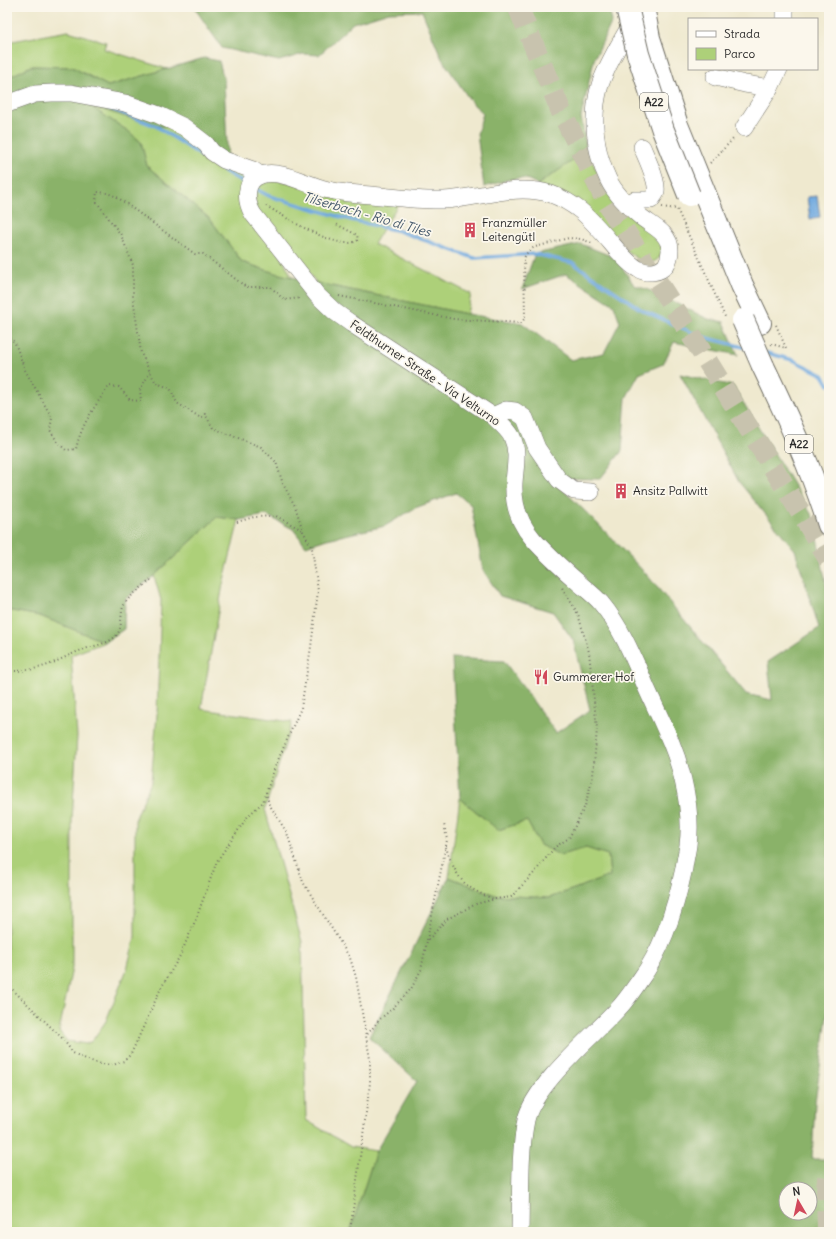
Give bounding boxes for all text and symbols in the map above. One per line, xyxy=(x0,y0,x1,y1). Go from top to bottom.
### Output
legend xyxy=(688,18,818,70)
text: Strada xyxy=(724,26,760,41)
text: Parco xyxy=(724,46,756,61)
road number: A22 xyxy=(640,93,668,111)
water label: Tilserbach - Rio di Tiles xyxy=(301,188,434,241)
place label: Franzmüller Leitengütl xyxy=(482,215,547,244)
building icon: Franzmüller Leitengütl xyxy=(461,221,479,239)
street label: Feldthurner Straße - Via Velturno xyxy=(347,317,503,429)
road number: A22 xyxy=(785,435,813,453)
building icon: Ansitz Pallwitt xyxy=(612,482,630,500)
place label: Ansitz Pallwitt xyxy=(633,483,708,498)
restaurant icon: Gummerer Hof xyxy=(532,668,550,686)
place label: Gummerer Hof xyxy=(553,669,635,684)
north arrow xyxy=(778,1181,818,1221)
text: N xyxy=(792,1184,801,1199)

